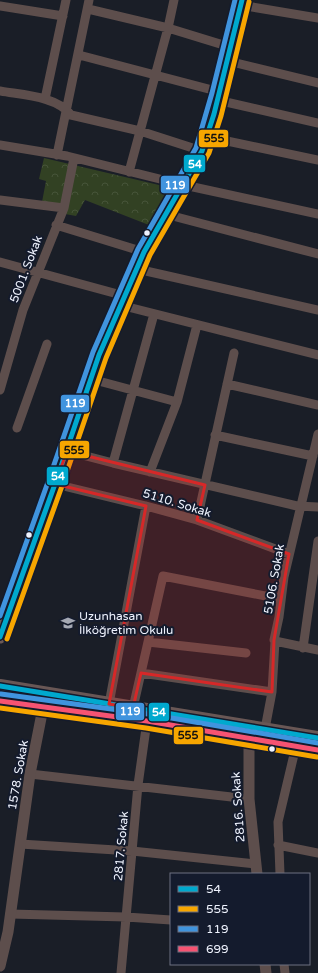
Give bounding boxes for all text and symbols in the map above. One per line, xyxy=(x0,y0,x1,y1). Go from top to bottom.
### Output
line badge: 555 xyxy=(198,129,229,148)
text: 555 xyxy=(204,132,224,145)
line badge: 54 xyxy=(183,154,206,173)
text: 54 xyxy=(188,158,202,171)
line badge: 119 xyxy=(160,175,190,194)
text: 119 xyxy=(165,179,185,192)
unlabelled marker xyxy=(142,228,152,238)
street label: 5001. Sokak xyxy=(7,233,45,305)
line badge: 119 xyxy=(60,394,90,413)
text: 119 xyxy=(65,397,85,410)
line badge: 555 xyxy=(59,440,90,459)
text: 555 xyxy=(64,444,84,457)
line badge: 54 xyxy=(46,466,69,486)
text: 54 xyxy=(51,470,65,483)
street label: 5110. Sokak xyxy=(141,486,213,520)
unlabelled marker xyxy=(24,530,34,540)
street label: 5106. Sokak xyxy=(261,542,287,615)
place label: Uzunhasan İlköğretim Okulu xyxy=(79,609,173,637)
school or university icon: Uzunhasan İlköğretim Okulu xyxy=(60,615,76,631)
line badge: 119 xyxy=(115,702,145,721)
line badge: 54 xyxy=(148,702,170,722)
text: 119 xyxy=(120,705,140,718)
text: 54 xyxy=(152,706,166,719)
line badge: 555 xyxy=(173,726,204,745)
text: 555 xyxy=(178,729,198,742)
street label: 1578. Sokak xyxy=(5,738,31,811)
unlabelled marker xyxy=(267,744,277,754)
street label: 2816. Sokak xyxy=(229,771,247,843)
street label: 2817. Sokak xyxy=(111,810,131,882)
legend xyxy=(170,873,310,965)
text: 54 xyxy=(206,882,222,896)
text: 555 xyxy=(206,902,229,916)
text: 119 xyxy=(206,922,229,936)
text: 699 xyxy=(206,942,229,956)

